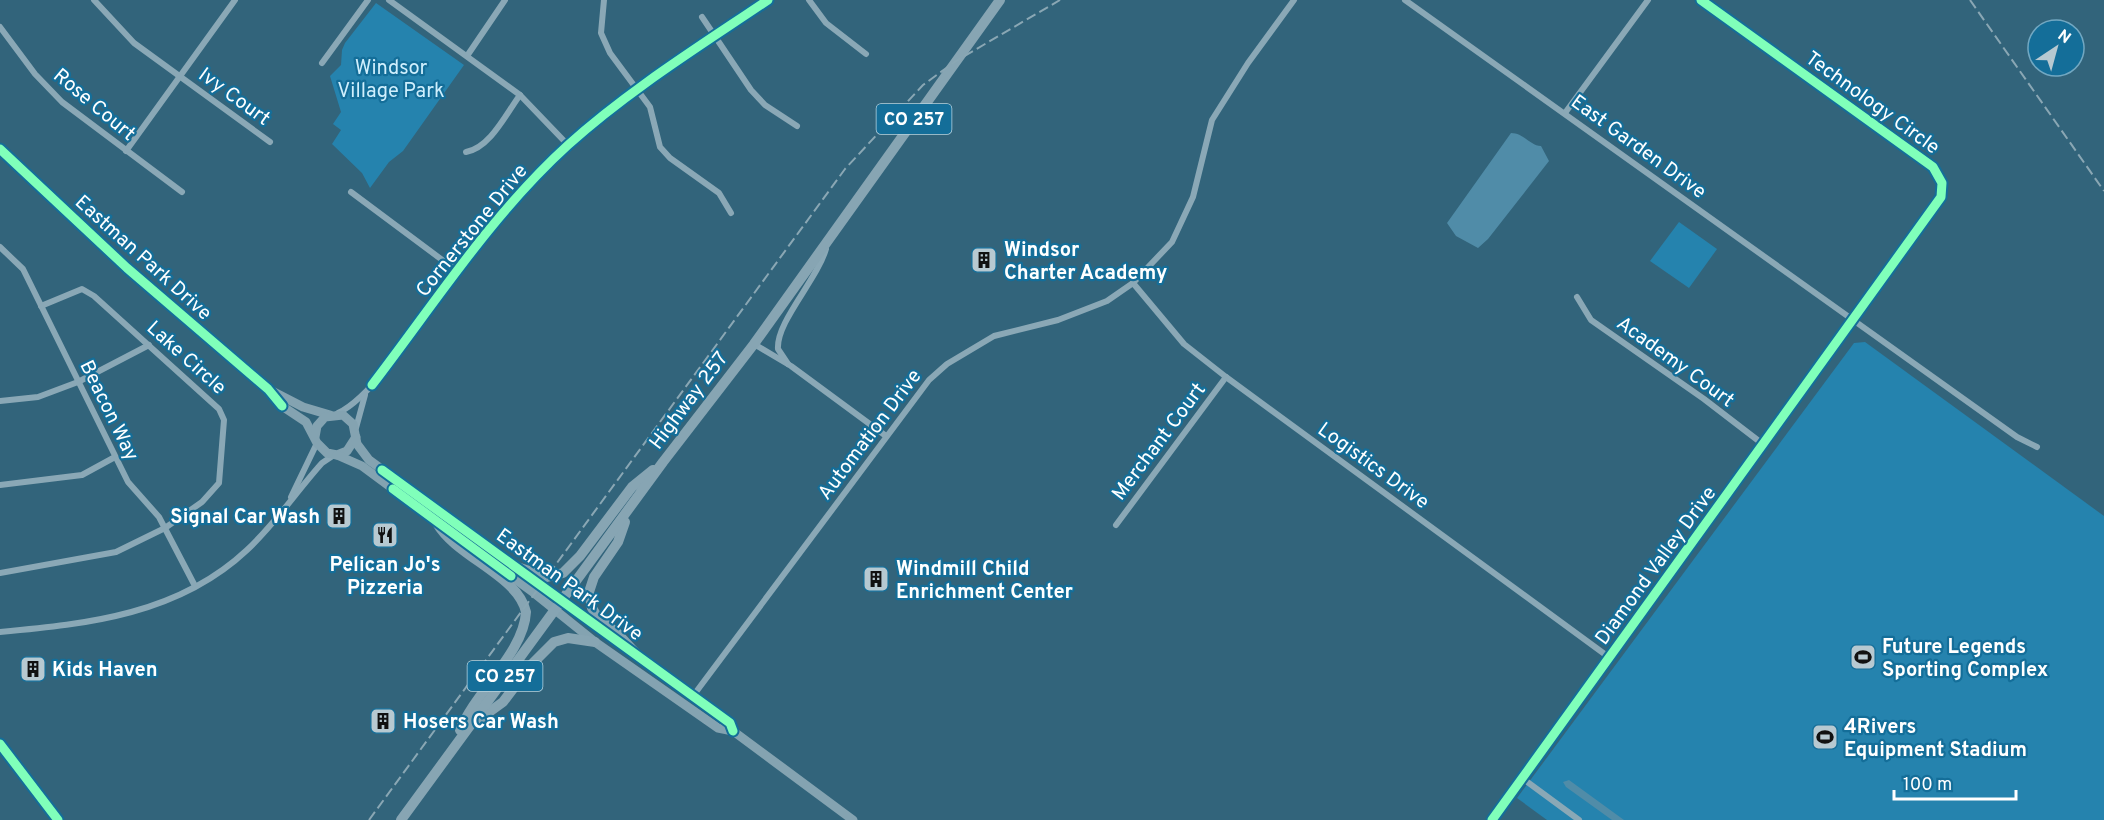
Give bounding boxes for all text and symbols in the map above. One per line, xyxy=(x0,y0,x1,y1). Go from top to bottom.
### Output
north arrow xyxy=(2026,18,2086,78)
text: N xyxy=(2053,26,2074,49)
street label: Technology Circle xyxy=(1799,46,1944,161)
park label: Windsor Village Park xyxy=(337,56,445,105)
street label: Ivy Court xyxy=(193,63,275,133)
street label: Rose Court xyxy=(47,64,140,148)
street label: East Garden Drive xyxy=(1565,90,1711,206)
road number: CO 257 xyxy=(876,104,952,134)
street label: Cornerstone Drive xyxy=(411,159,534,303)
street label: Eastman Park Drive xyxy=(69,190,217,327)
place label: Windsor Charter Academy xyxy=(1004,238,1167,287)
building icon: Windsor Charter Academy xyxy=(969,245,999,275)
street label: Academy Court xyxy=(1611,311,1739,414)
street label: Lake Circle xyxy=(140,316,231,401)
street label: Highway 257 xyxy=(644,347,735,455)
street label: Beacon Way xyxy=(73,356,144,466)
street label: Automation Drive xyxy=(813,365,928,506)
street label: Merchant Court xyxy=(1107,378,1212,506)
street label: Logistics Drive xyxy=(1312,417,1434,516)
street label: Diamond Valley Drive xyxy=(1590,482,1723,651)
building icon: Signal Car Wash xyxy=(324,501,354,531)
place label: Signal Car Wash xyxy=(170,505,320,531)
restaurant icon: Pelican Jo's Pizzeria xyxy=(370,520,400,550)
street label: Eastman Park Drive xyxy=(490,524,647,648)
place label: Pelican Jo's Pizzeria xyxy=(329,553,441,602)
place label: Windmill Child Enrichment Center xyxy=(896,557,1074,606)
building icon: Windmill Child Enrichment Center xyxy=(861,564,891,594)
place label: Future Legends Sporting Complex xyxy=(1882,635,2048,684)
sports icon: Future Legends Sporting Complex xyxy=(1848,642,1878,672)
building icon: Kids Haven xyxy=(18,654,48,684)
place label: Kids Haven xyxy=(52,658,158,684)
road number: CO 257 xyxy=(468,661,542,691)
building icon: Hosers Car Wash xyxy=(368,706,398,736)
place label: Hosers Car Wash xyxy=(403,710,559,736)
place label: 4Rivers Equipment Stadium xyxy=(1844,715,2027,764)
sports icon: 4Rivers Equipment Stadium xyxy=(1810,722,1840,752)
scale bar xyxy=(1894,763,2016,801)
text: 100 m xyxy=(1903,774,1952,797)

